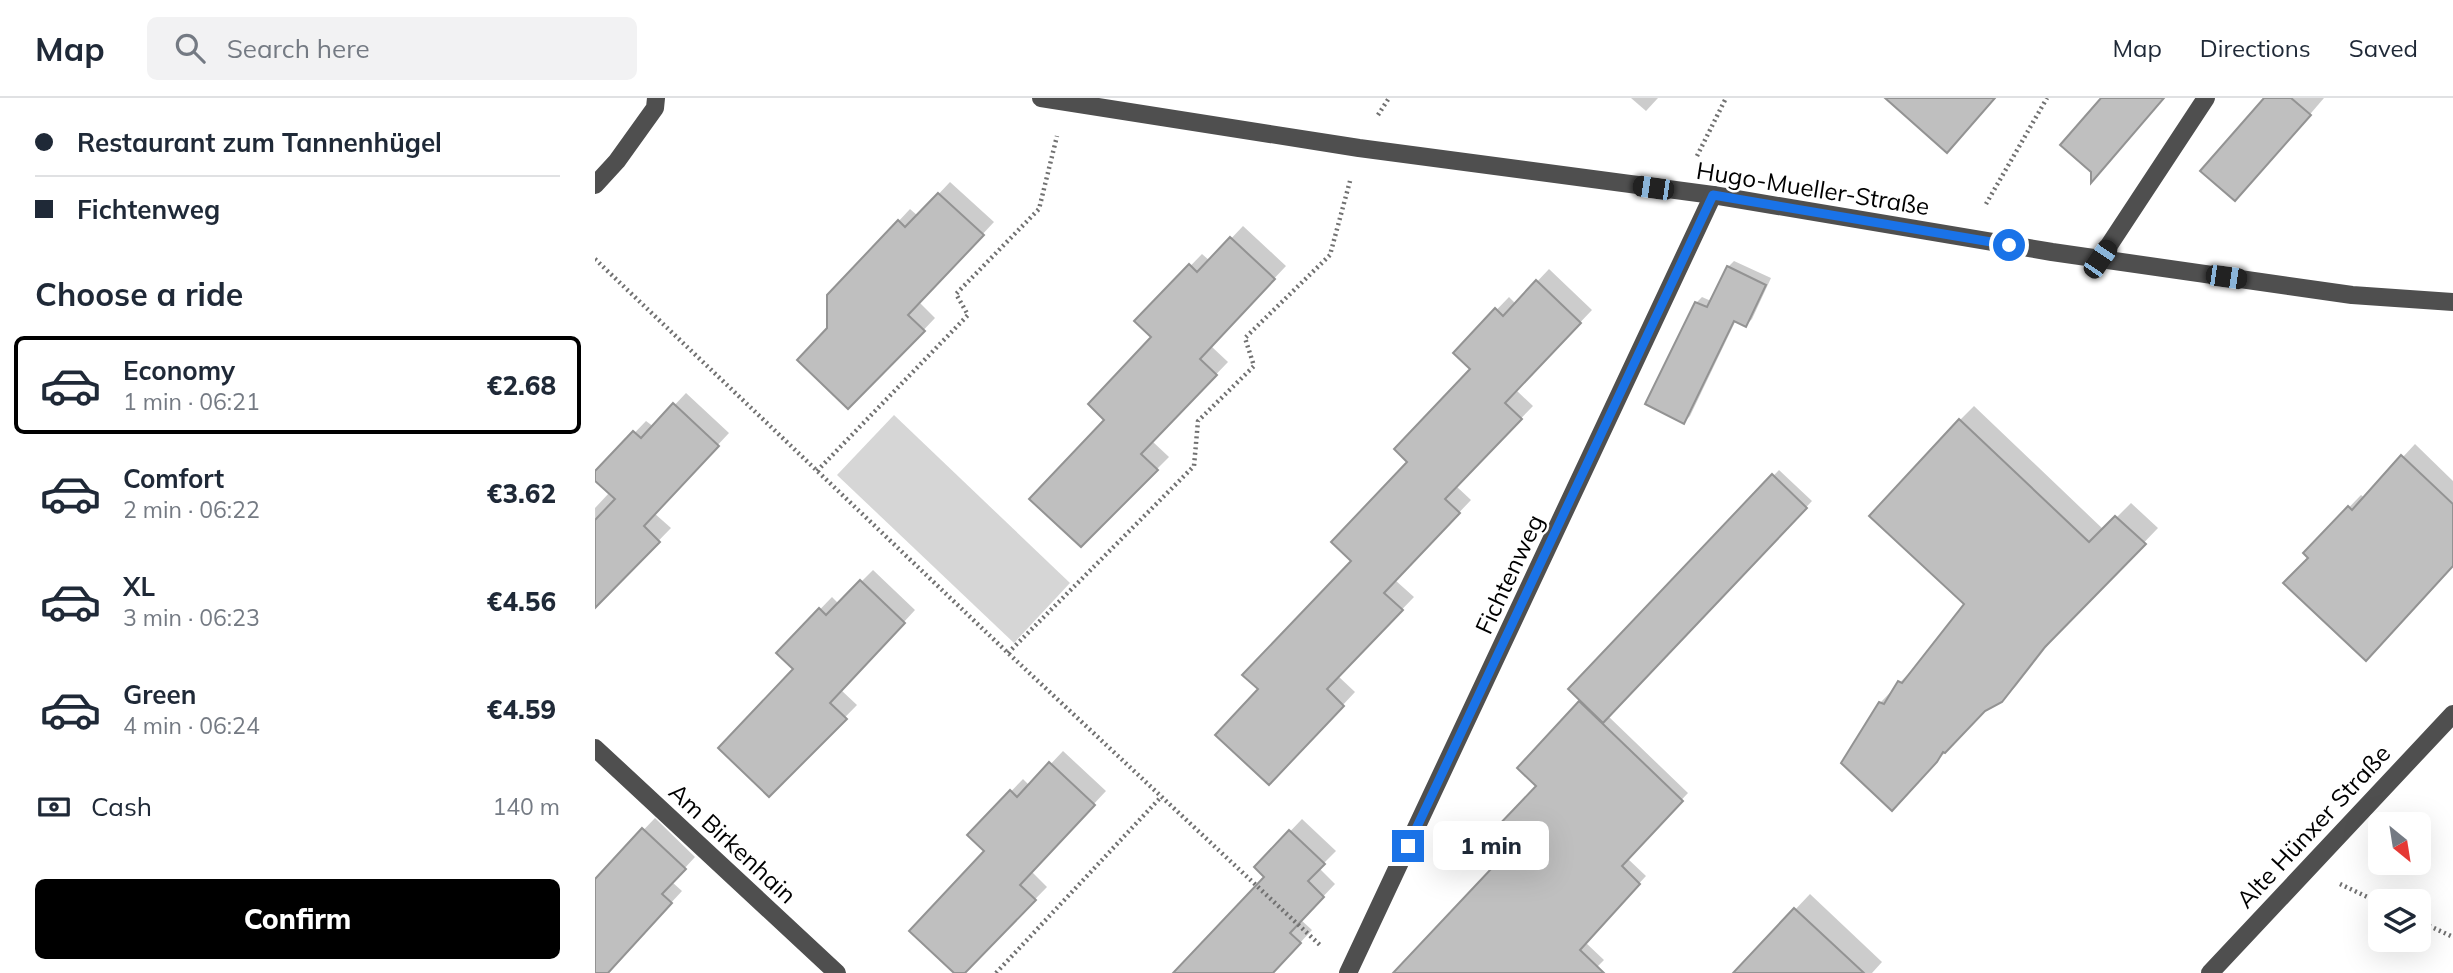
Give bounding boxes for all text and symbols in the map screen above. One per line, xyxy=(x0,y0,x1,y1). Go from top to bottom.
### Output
search box xyxy=(147,17,637,80)
text: Map xyxy=(35,28,105,69)
icon: search xyxy=(171,29,209,67)
text: Search here xyxy=(227,32,370,65)
text: Map xyxy=(2112,33,2162,63)
text: Directions xyxy=(2200,33,2311,63)
text: Saved xyxy=(2349,33,2418,63)
text: Restaurant zum Tannenhügel xyxy=(77,126,442,159)
street label: Hugo-Mueller-Straße xyxy=(1694,155,1932,221)
car xyxy=(1631,175,1676,201)
text: Fichtenweg xyxy=(77,193,220,226)
route start xyxy=(1993,229,2025,261)
car xyxy=(2080,236,2121,282)
car xyxy=(2204,264,2249,290)
text: Choose a ride xyxy=(35,274,243,314)
icon: car xyxy=(39,354,102,417)
text: Economy xyxy=(123,354,235,387)
text: €2.68 xyxy=(487,369,556,402)
text: 1 min · 06:21 xyxy=(123,387,260,416)
icon: car xyxy=(39,462,102,525)
text: Comfort xyxy=(123,462,224,495)
text: €3.62 xyxy=(487,477,556,510)
text: 2 min · 06:22 xyxy=(123,495,260,524)
street label: Fichtenweg xyxy=(1468,509,1550,639)
icon: car xyxy=(39,570,102,633)
text: XL xyxy=(123,570,155,603)
text: €4.56 xyxy=(487,585,556,618)
text: 3 min · 06:23 xyxy=(123,603,260,632)
icon: car xyxy=(39,678,102,741)
text: Green xyxy=(123,678,196,711)
text: €4.59 xyxy=(487,693,556,726)
text: 4 min · 06:24 xyxy=(123,711,260,740)
street label: Alte Hünxer Straße xyxy=(2230,738,2396,914)
street label: Am Birkenhain xyxy=(663,776,803,910)
icon: cash xyxy=(35,788,73,826)
text: Cash xyxy=(91,790,152,823)
text: 140 m xyxy=(492,792,560,821)
north arrow xyxy=(2368,812,2431,875)
map controls xyxy=(2368,812,2431,952)
callout: 1 min xyxy=(1433,822,1548,870)
route end xyxy=(1392,830,1424,862)
text: 1 min xyxy=(1460,831,1522,860)
button: Confirm xyxy=(35,879,560,959)
button: layers xyxy=(2368,889,2431,952)

